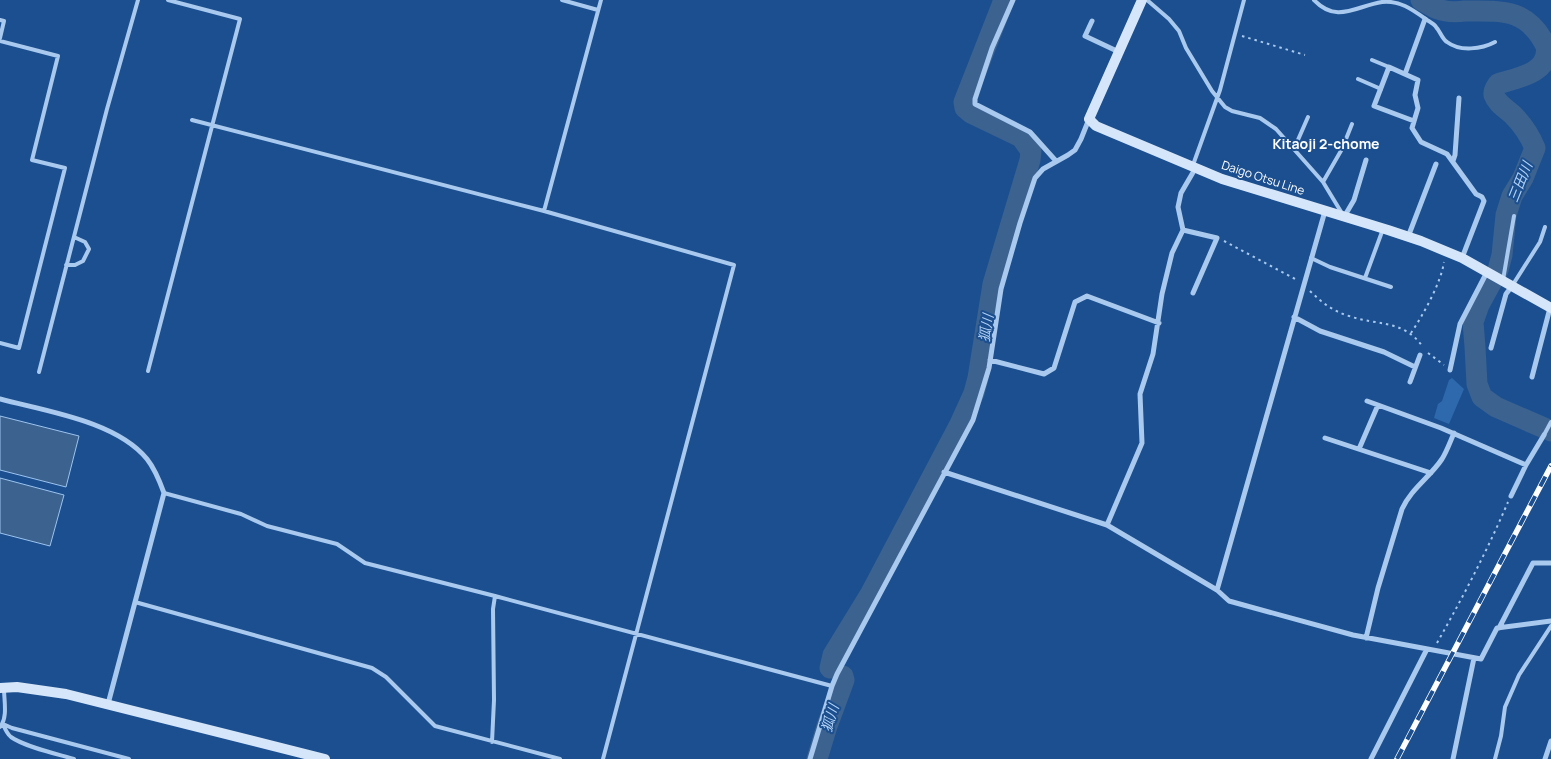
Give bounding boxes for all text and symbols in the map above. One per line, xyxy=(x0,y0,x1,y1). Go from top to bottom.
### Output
district label: Kitaoji 2-chome xyxy=(1272,134,1380,153)
street label: Daigo Otsu Line xyxy=(1219,156,1307,199)
water label: 三田川 xyxy=(1503,157,1537,205)
water label: 狐川 xyxy=(974,311,997,343)
water label: 狐川 xyxy=(816,700,843,734)

